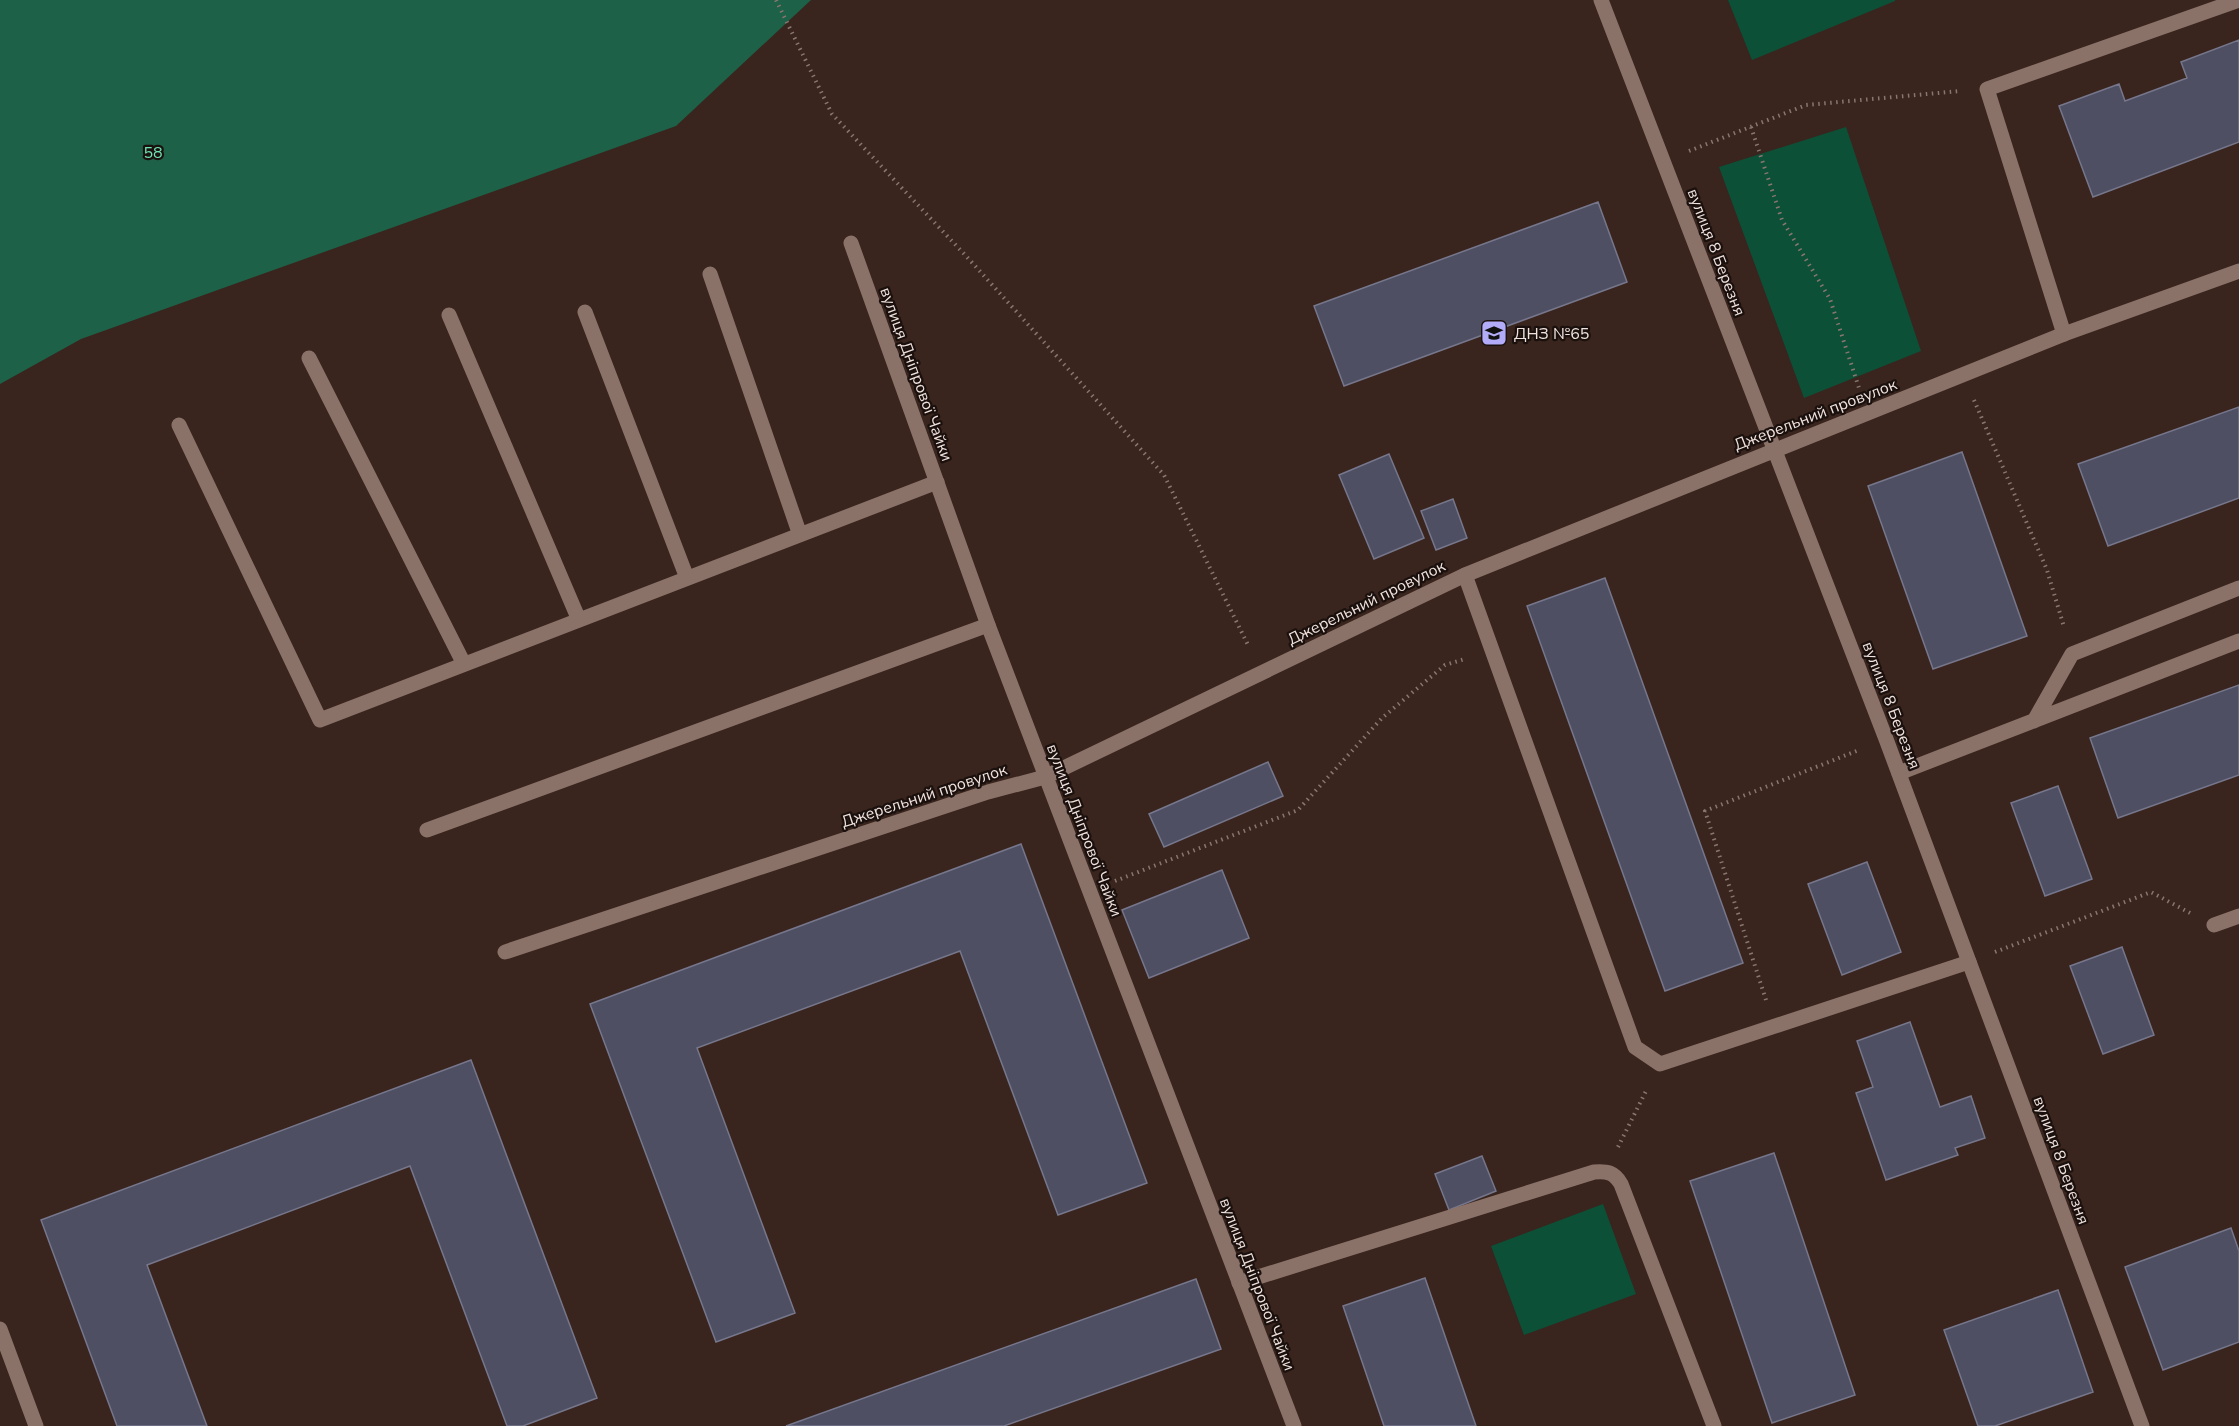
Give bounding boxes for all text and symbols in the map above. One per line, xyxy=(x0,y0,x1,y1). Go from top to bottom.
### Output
park label: 58 xyxy=(143,142,163,164)
street label: вулиця 8 Березня xyxy=(1682,186,1750,319)
street label: вулиця Дніпрової Чайки xyxy=(874,284,958,464)
school or university icon: ДНЗ №65 xyxy=(1479,318,1509,348)
place label: ДНЗ №65 xyxy=(1514,323,1589,345)
street label: Джерельний провулок xyxy=(1731,373,1901,456)
street label: Джерельний провулок xyxy=(1284,555,1450,651)
street label: вулиця 8 Березня xyxy=(1857,639,1925,772)
street label: вулиця Дніпрової Чайки xyxy=(1041,741,1127,920)
street label: Джерельний провулок xyxy=(839,759,1011,833)
street label: вулиця 8 Березня xyxy=(2028,1093,2094,1227)
street label: вулиця Дніпрової Чайки xyxy=(1214,1195,1300,1374)

